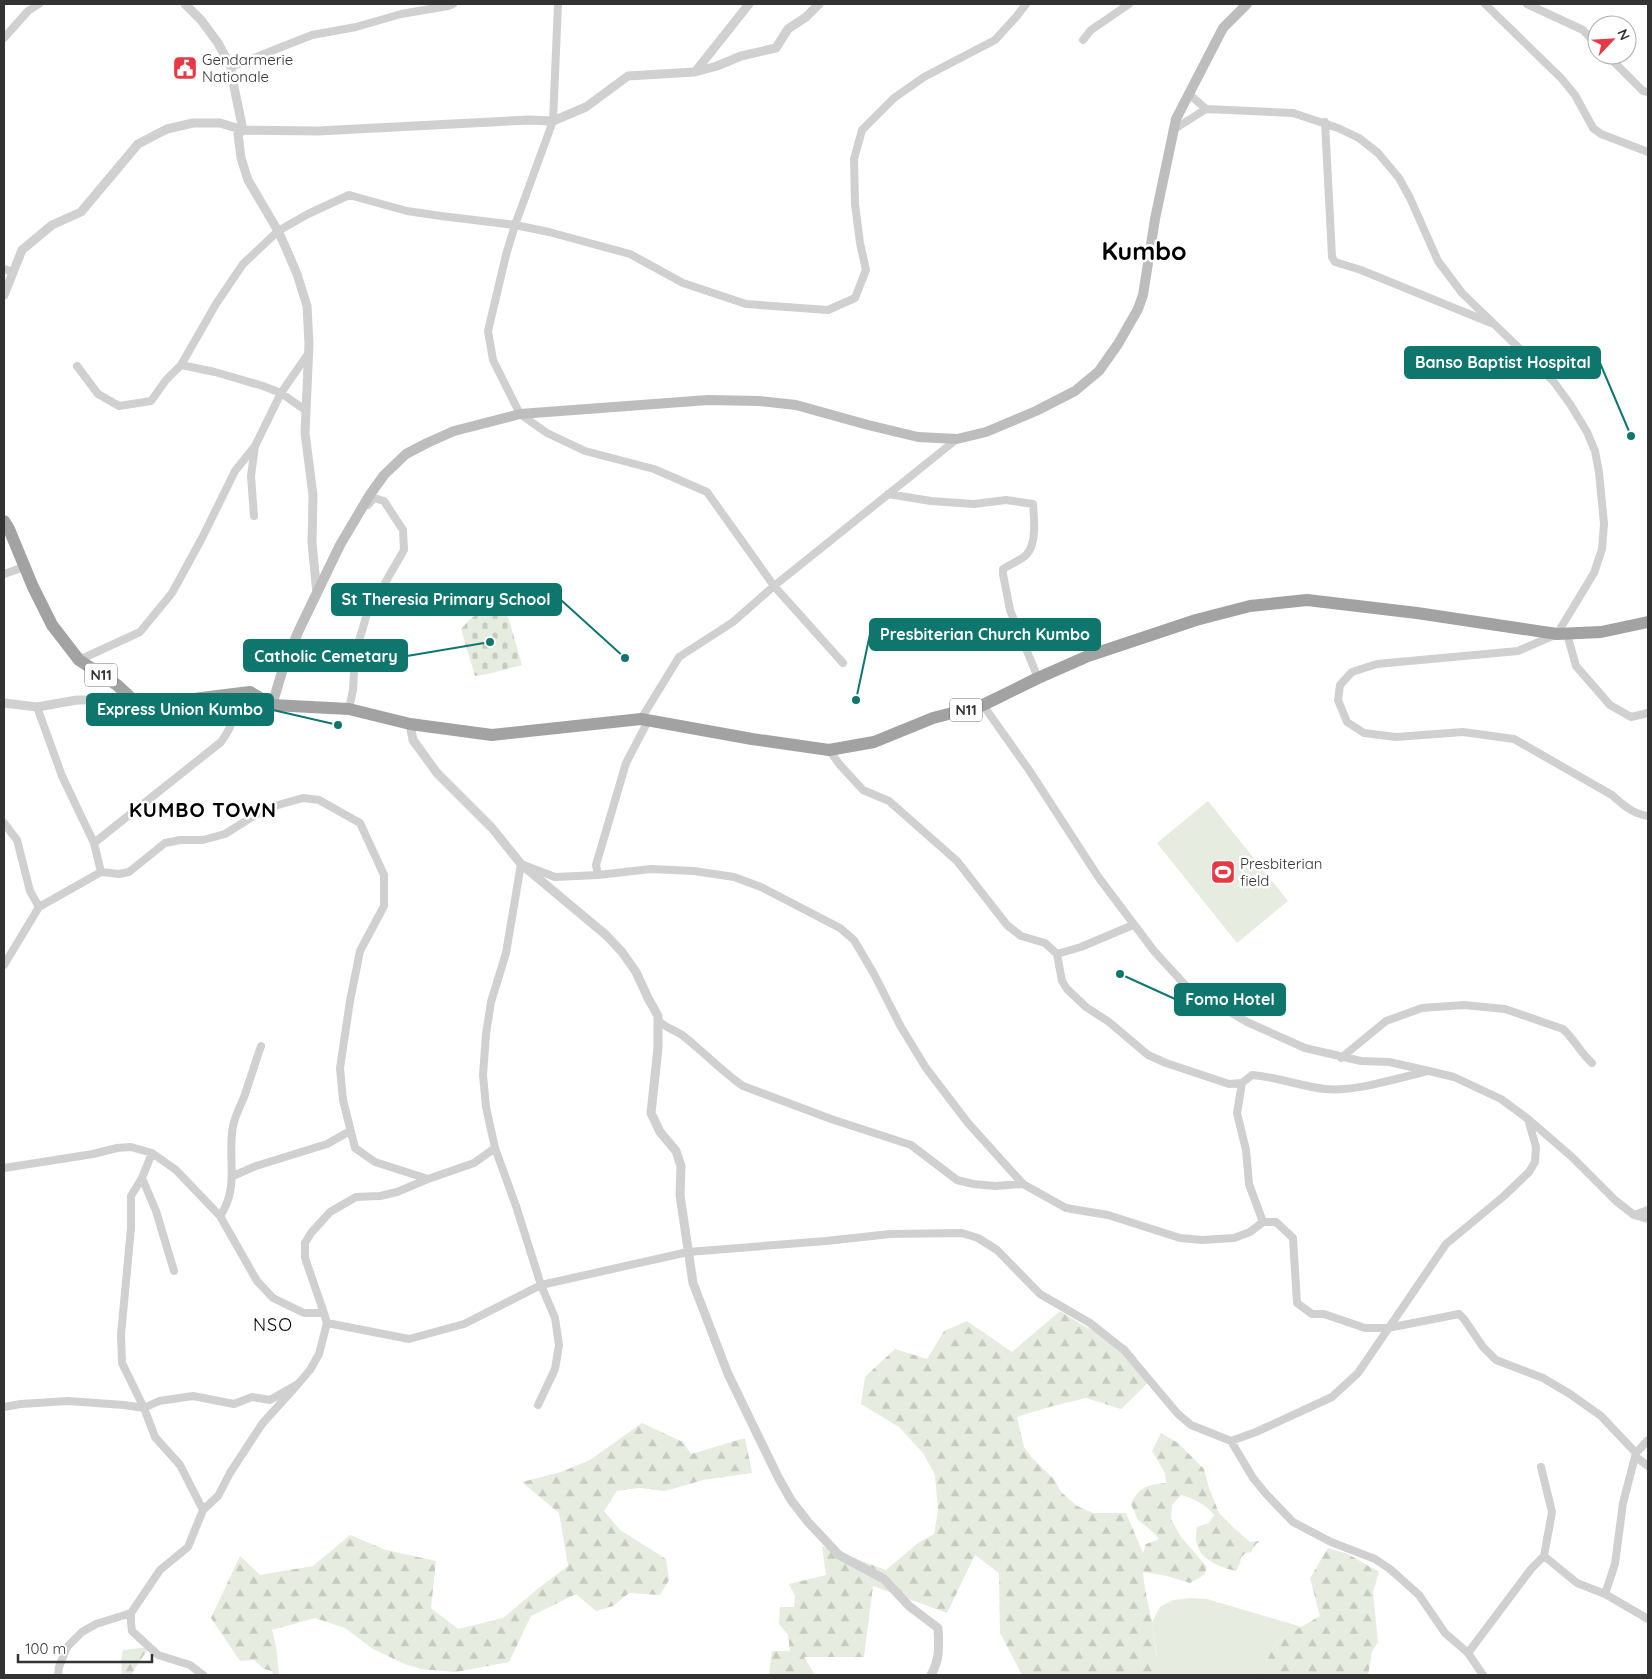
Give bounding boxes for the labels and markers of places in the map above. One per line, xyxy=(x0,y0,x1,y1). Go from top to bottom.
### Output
place label: Gendarmerie Nationale xyxy=(202,50,293,86)
public building icon: Gendarmerie Nationale xyxy=(172,55,198,81)
callout: Banso Baptist Hospital xyxy=(1405,347,1600,378)
callout: St Theresia Primary School xyxy=(332,584,561,615)
callout: Presbiterian Church Kumbo xyxy=(870,619,1100,650)
callout: Catholic Cemetary xyxy=(244,640,407,671)
callout: Express Union Kumbo xyxy=(87,694,273,725)
place label: Presbiterian field xyxy=(1240,854,1322,890)
sports icon: Presbiterian field xyxy=(1210,859,1236,885)
callout: Fomo Hotel xyxy=(1175,984,1285,1015)

